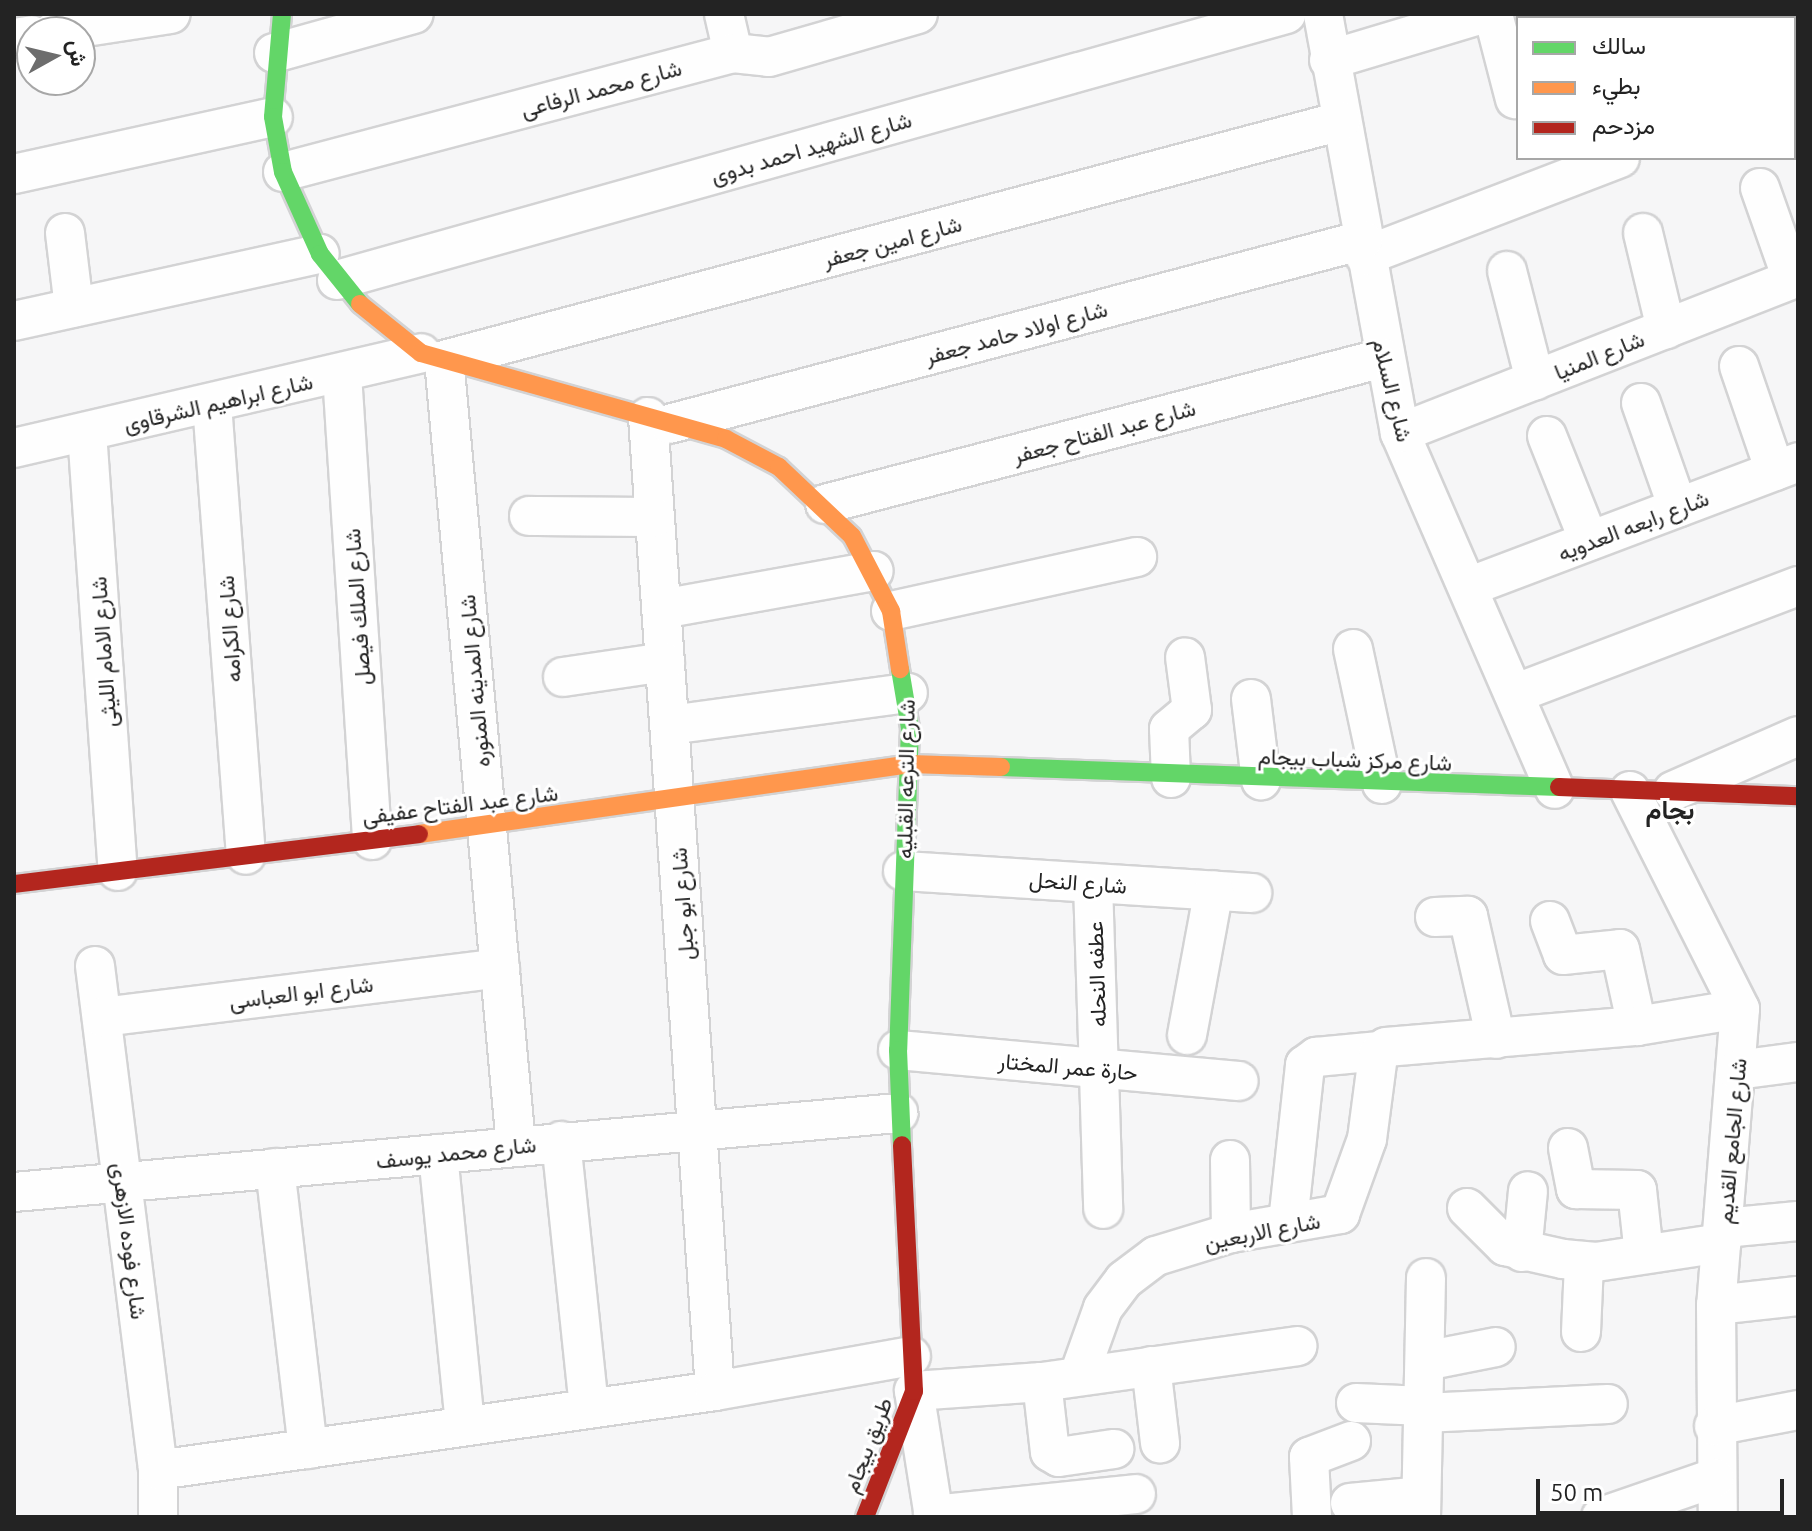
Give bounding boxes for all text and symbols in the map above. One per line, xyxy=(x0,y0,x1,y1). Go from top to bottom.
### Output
north arrow xyxy=(16,16,96,96)
legend xyxy=(1516,16,1796,160)
text: سالك xyxy=(1592,32,1646,59)
text: ش xyxy=(64,38,92,68)
street label: شارع محمد الرفاعى xyxy=(518,54,684,122)
text: بطيء xyxy=(1592,72,1641,99)
street label: شارع الشهيد احمد بدوى xyxy=(708,106,914,188)
text: مزدحم xyxy=(1592,112,1655,139)
street label: شارع امين جعفر xyxy=(820,210,964,272)
street label: شارع اولاد حامد جعفر xyxy=(922,295,1110,369)
street label: شارع المنيا xyxy=(1550,325,1648,385)
street label: شارع السلام xyxy=(1367,336,1419,444)
street label: شارع ابراهيم الشرقاوى xyxy=(121,367,315,437)
street label: شارع عبد الفتاح جعفر xyxy=(1010,394,1198,468)
street label: شارع رابعه العدويه xyxy=(1554,484,1712,566)
street label: شارع الملك فيصل xyxy=(338,528,376,686)
street label: شارع الكرامه xyxy=(212,575,246,683)
street label: شارع الامام الليثى xyxy=(85,576,121,728)
street label: شارع المدينه المنوره xyxy=(453,594,495,768)
street label: شارع الترعه القبليه xyxy=(890,699,920,859)
street label: شارع مركز شباب بيجام xyxy=(1258,742,1452,776)
street label: شارع عبد الفتاح عفيفى xyxy=(361,779,559,829)
district label: بجام xyxy=(1646,794,1694,826)
street label: شارع ابو جبل xyxy=(665,847,699,961)
street label: شارع النحل xyxy=(1028,865,1128,899)
street label: عطفه النحله xyxy=(1081,921,1111,1027)
street label: شارع ابو العباسى xyxy=(228,970,374,1014)
street label: حارة عمر المختار xyxy=(997,1047,1139,1085)
street label: شارع الجامع القديم xyxy=(1711,1057,1751,1225)
street label: شارع محمد يوسف xyxy=(375,1130,537,1174)
street label: شارع فوده الازهرى xyxy=(107,1161,153,1321)
street label: شارع الاربعين xyxy=(1202,1207,1322,1255)
street label: طريق بيجام xyxy=(837,1394,897,1496)
scale bar xyxy=(1540,1463,1788,1513)
text: 50 m xyxy=(1550,1479,1603,1506)

